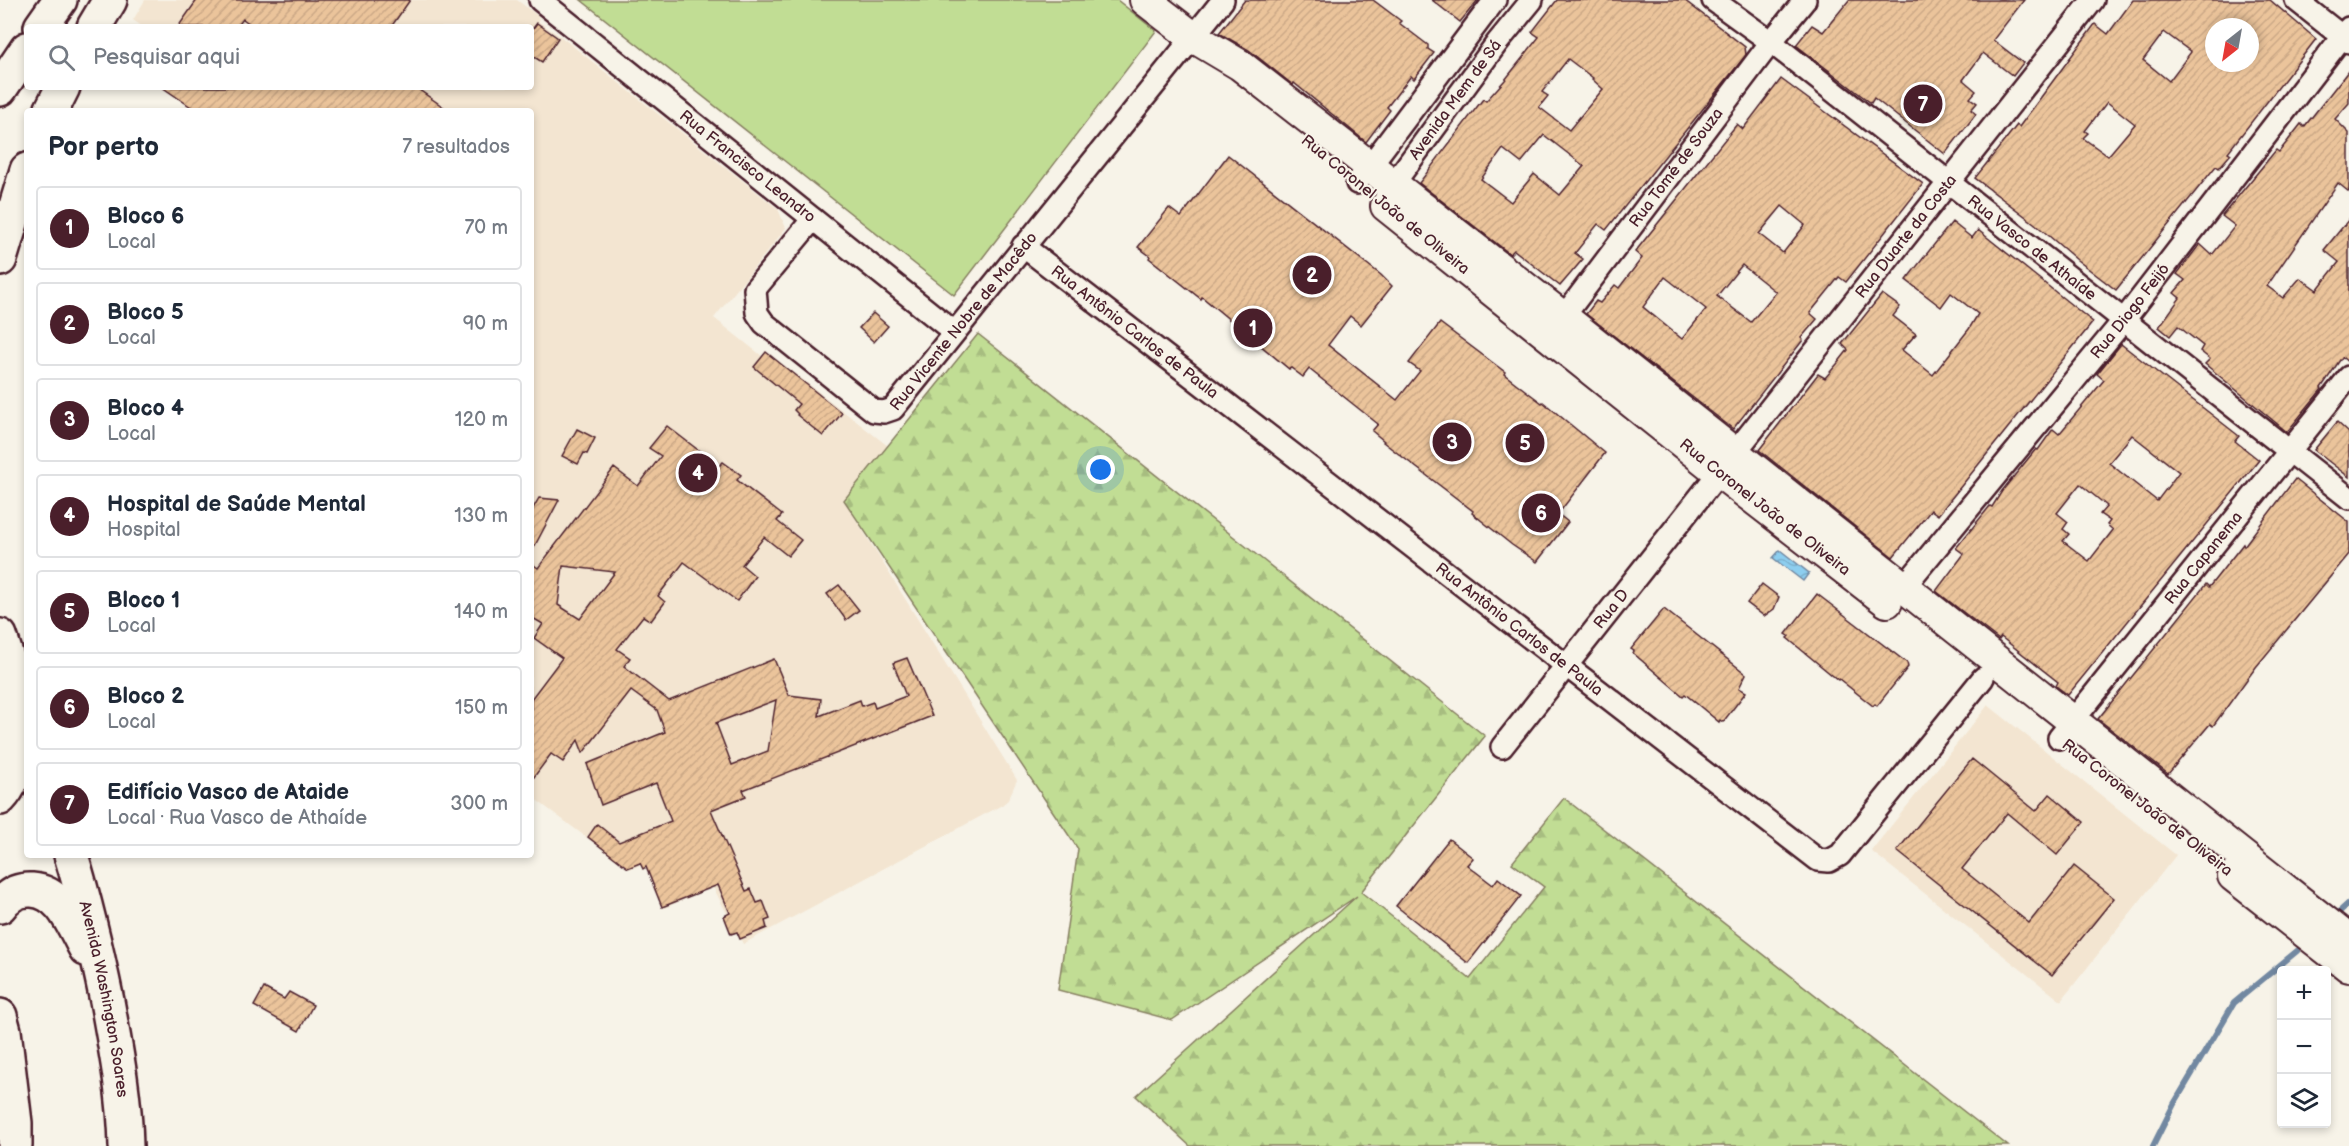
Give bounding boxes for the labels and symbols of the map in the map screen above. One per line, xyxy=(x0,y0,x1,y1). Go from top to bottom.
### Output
north arrow xyxy=(2205,18,2259,72)
street label: Avenida Mem de Sá xyxy=(1405,36,1506,163)
pin: 7 xyxy=(1904,82,1942,126)
street label: Rua Tomé de Souza xyxy=(1625,104,1727,231)
street label: Rua Francisco Leandro xyxy=(676,106,819,227)
street label: Rua Coronel João de Oliveira xyxy=(1297,131,1473,279)
street label: Rua Duarte da Costa xyxy=(1851,171,1961,302)
street label: Rua Vasco de Athaíde xyxy=(1964,191,2101,305)
street label: Rua Vicente Nobre de Macêdo xyxy=(886,228,1041,415)
pin: 2 xyxy=(1292,252,1332,298)
street label: Rua Diogo Feijó xyxy=(2086,260,2173,363)
street label: Rua Antônio Carlos de Paula xyxy=(1047,262,1222,403)
pin: 1 xyxy=(1234,306,1272,350)
pin: 3 xyxy=(1432,420,1472,464)
pin: 5 xyxy=(1506,420,1544,466)
street label: Rua Coronel João de Oliveira xyxy=(1676,435,1854,580)
pin: 4 xyxy=(678,450,718,496)
your location xyxy=(1086,455,1115,484)
pin: 6 xyxy=(1522,490,1560,536)
street label: Rua Capanema xyxy=(2161,508,2247,608)
street label: Rua Antônio Carlos de Paula xyxy=(1432,559,1607,700)
street label: Rua D xyxy=(1590,585,1633,633)
street label: Rua Coronel João de Oliveira xyxy=(2058,736,2236,880)
street label: Avenida Washington Soares xyxy=(75,899,132,1098)

